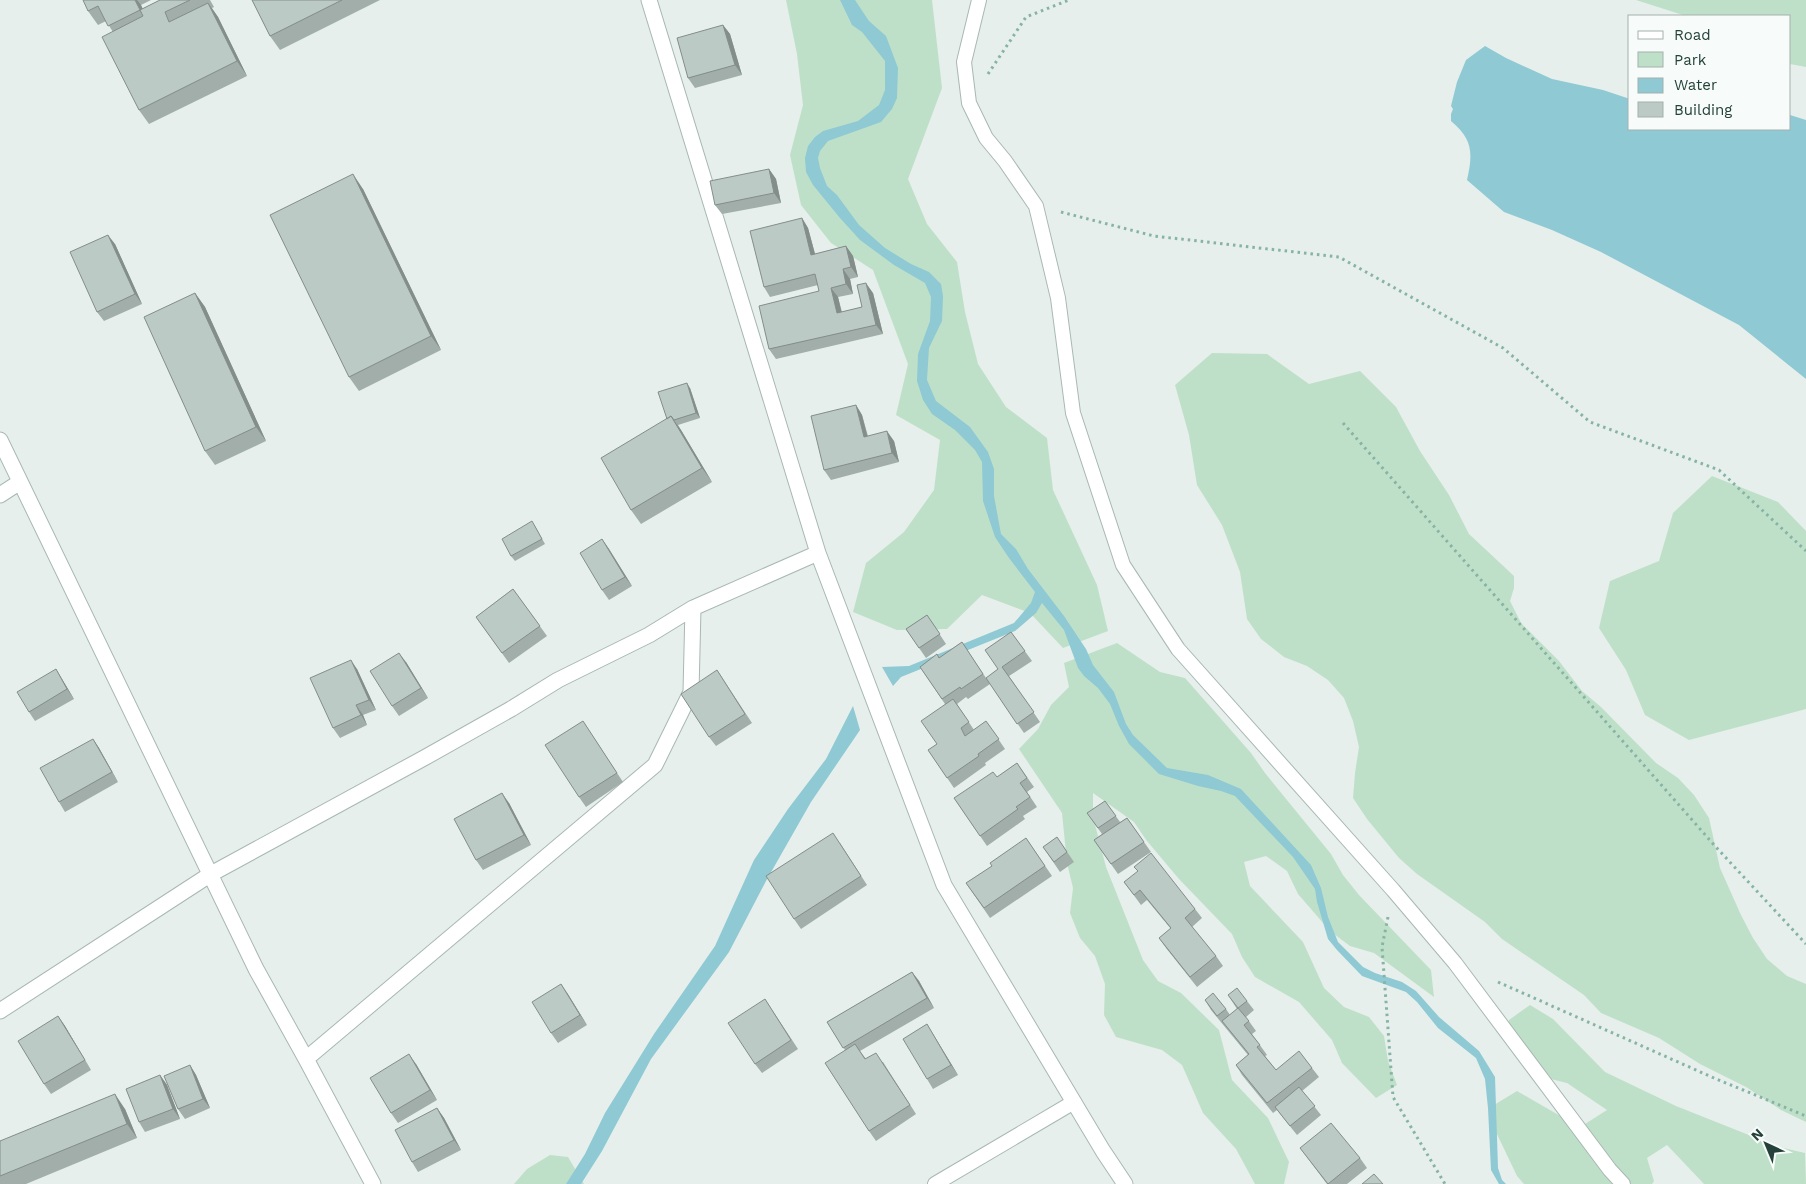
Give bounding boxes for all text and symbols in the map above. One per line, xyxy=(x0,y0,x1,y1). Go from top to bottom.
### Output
legend xyxy=(1628,15,1791,130)
text: Road xyxy=(1674,26,1711,44)
text: Park xyxy=(1674,51,1707,69)
text: Water xyxy=(1674,76,1717,94)
text: Building xyxy=(1674,101,1732,119)
north arrow xyxy=(1741,1119,1791,1169)
text: N xyxy=(1748,1125,1766,1144)

